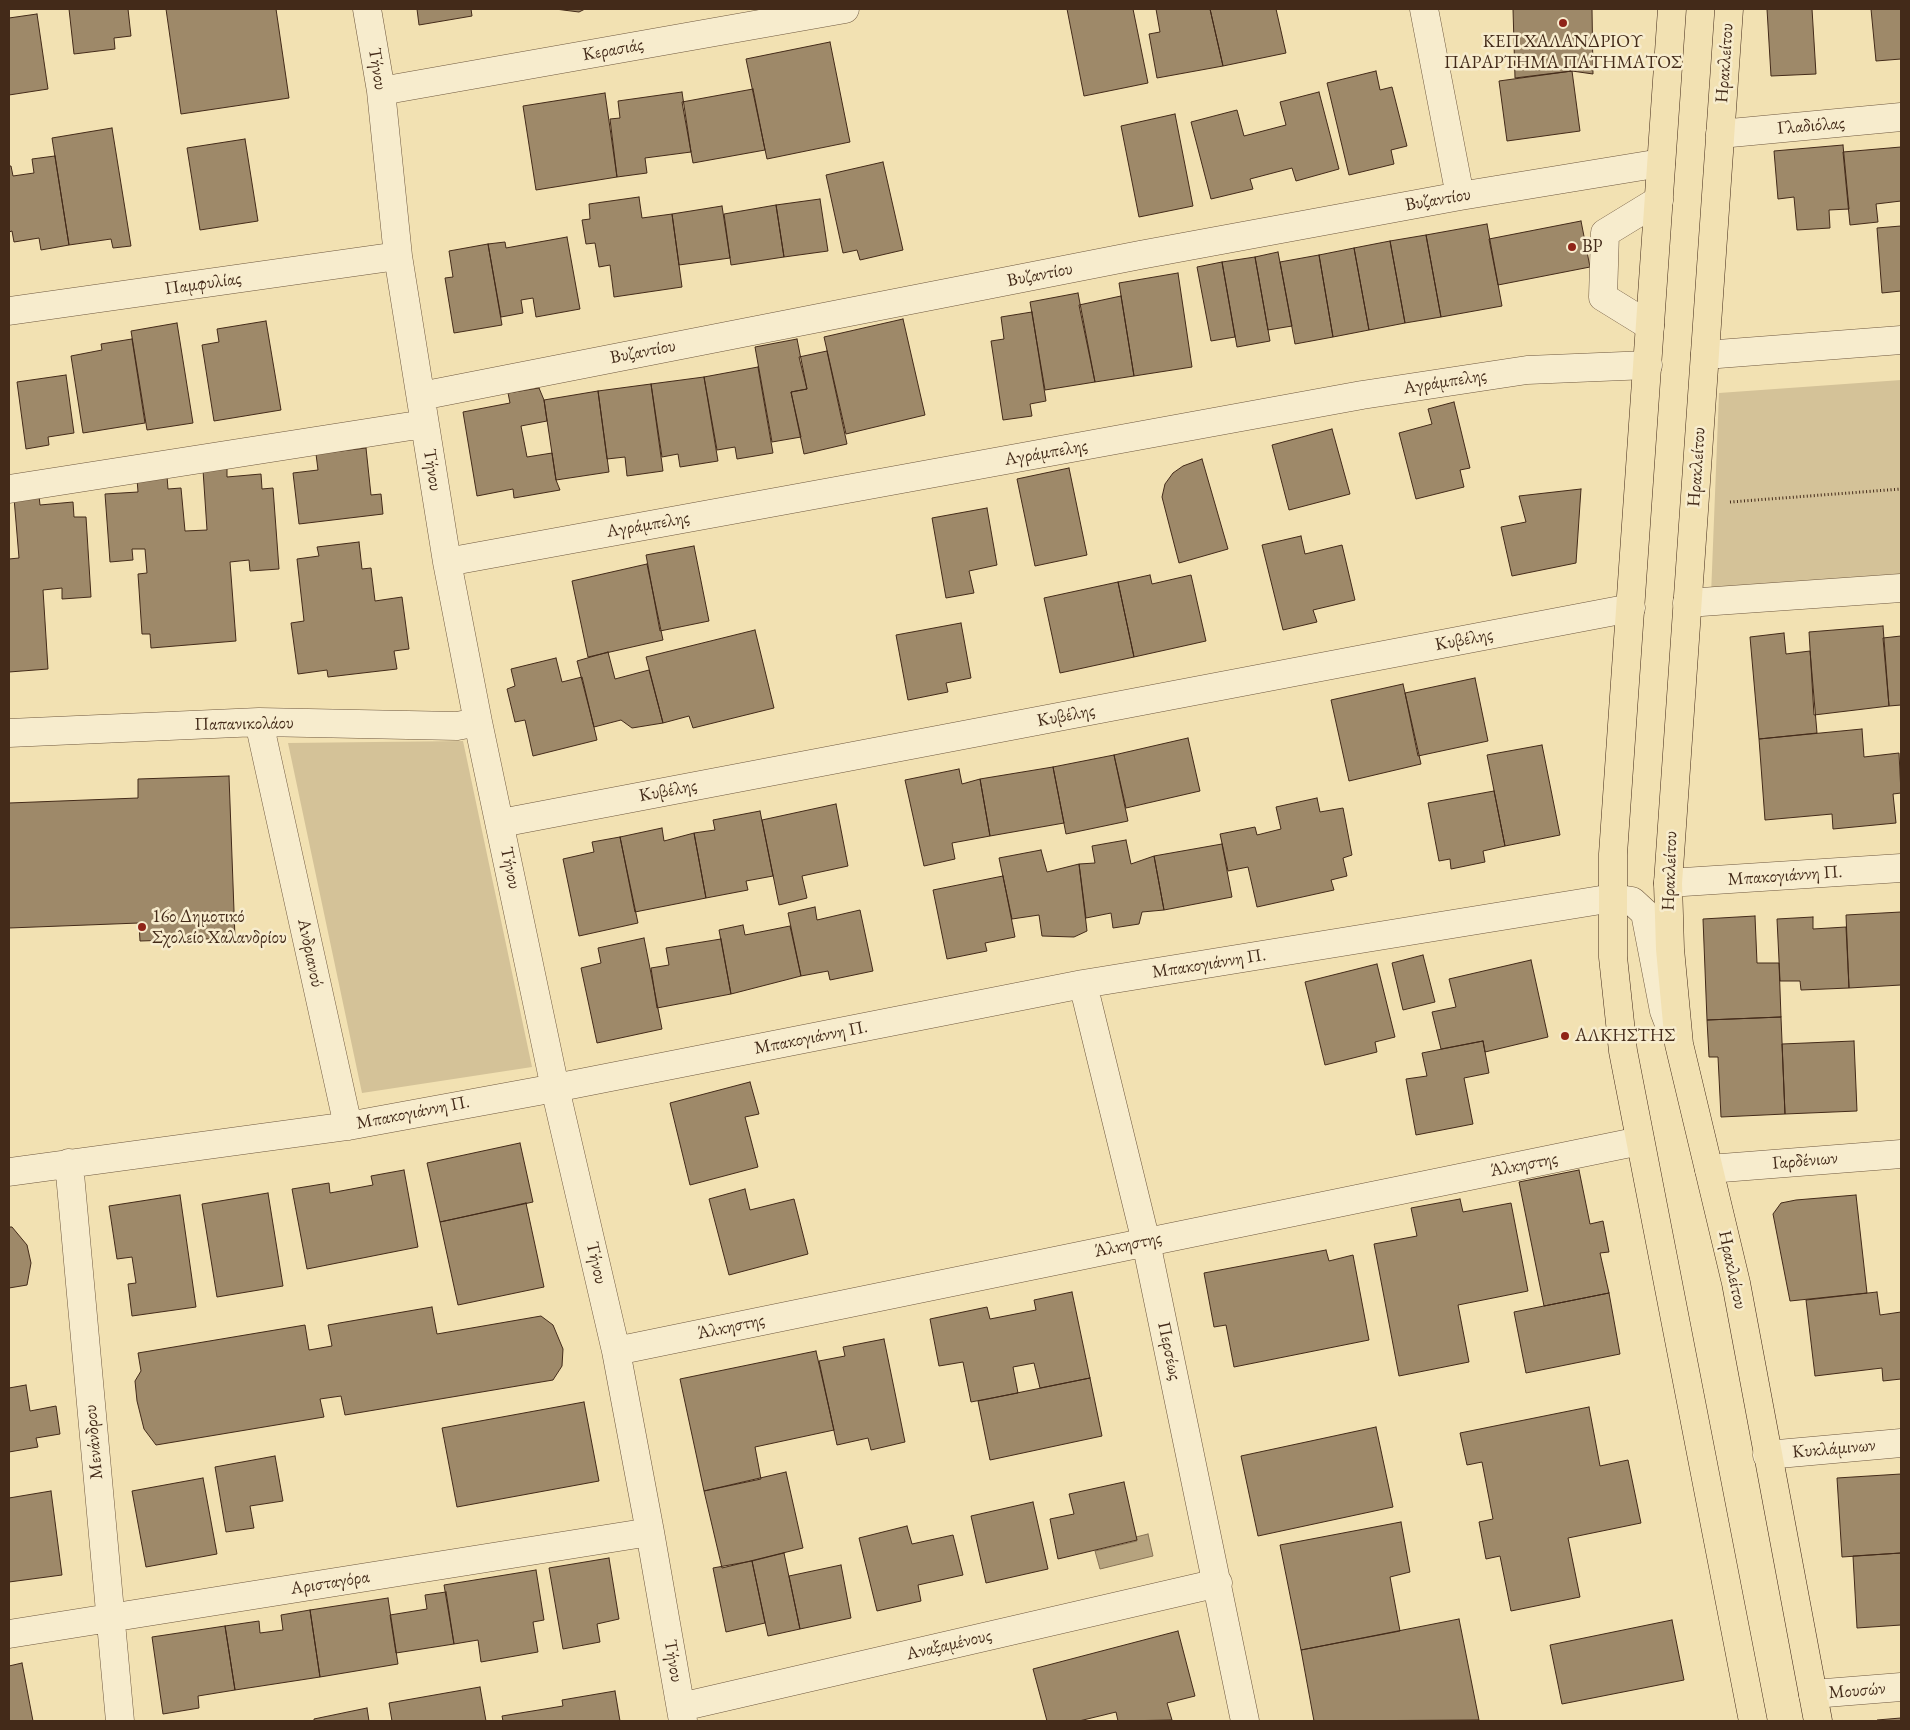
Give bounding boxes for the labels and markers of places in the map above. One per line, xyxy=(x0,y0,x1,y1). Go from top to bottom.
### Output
marker: ΚΕΠ ΧΑΛΑΝΔΡΙΟΥ ΠΑΡΑΡΤΗΜΑ ΠΑΤΗΜΑΤΟΣ xyxy=(1557,17,1569,29)
place label: ΚΕΠ ΧΑΛΑΝΔΡΙΟΥ ΠΑΡΑΡΤΗΜΑ ΠΑΤΗΜΑΤΟΣ xyxy=(1444,31,1682,74)
place label: BP xyxy=(1582,236,1603,258)
marker: BP xyxy=(1566,241,1578,253)
place label: 16ο Δημοτικό Σχολείο Χαλανδρίου xyxy=(152,906,287,949)
marker: 16ο Δημοτικό Σχολείο Χαλανδρίου xyxy=(136,921,148,933)
place label: ΑΛΚΗΣΤΗΣ xyxy=(1575,1025,1675,1047)
marker: ΑΛΚΗΣΤΗΣ xyxy=(1559,1030,1571,1042)

